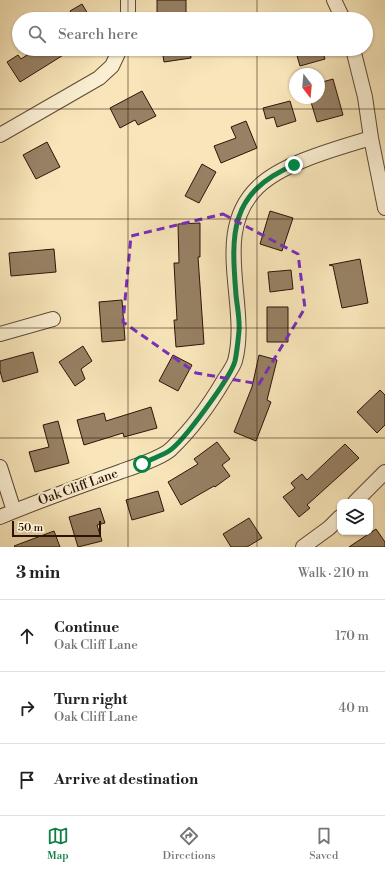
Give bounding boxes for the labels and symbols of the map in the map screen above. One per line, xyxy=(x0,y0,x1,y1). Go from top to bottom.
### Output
north arrow xyxy=(289,68,325,104)
route end xyxy=(285,156,303,174)
route start xyxy=(133,455,151,473)
street label: Oak Cliff Lane xyxy=(36,465,121,509)
scale bar xyxy=(12,519,101,538)

